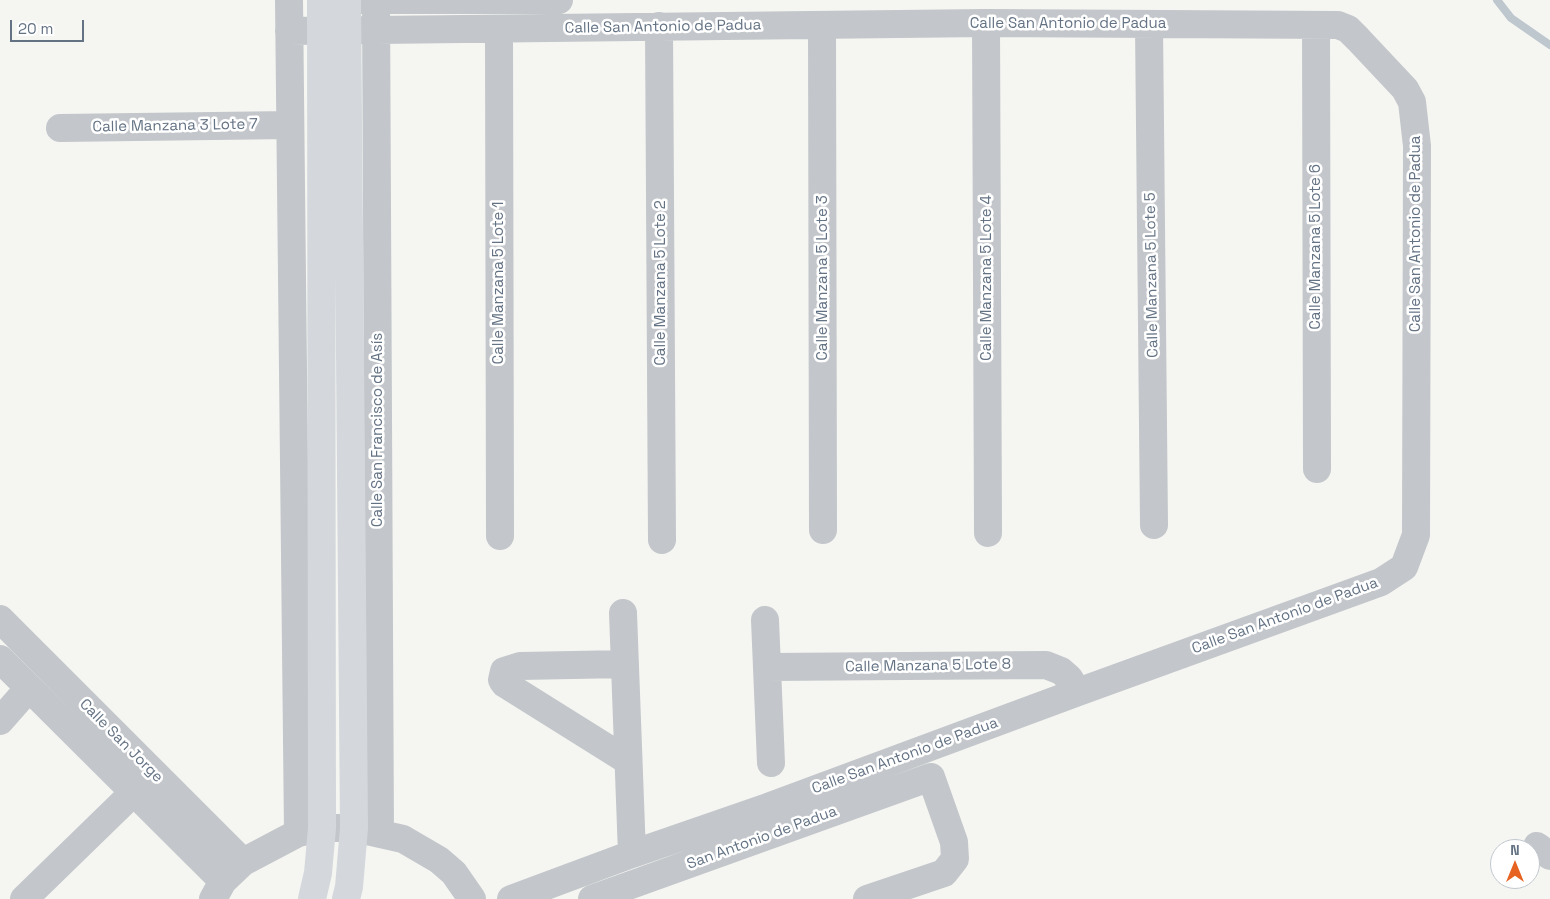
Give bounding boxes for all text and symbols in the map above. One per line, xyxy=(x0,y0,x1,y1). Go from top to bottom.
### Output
scale bar xyxy=(12,10,86,42)
street label: Calle San Antonio de Padua xyxy=(970,15,1166,33)
street label: Calle San Antonio de Padua xyxy=(565,16,761,38)
text: 20 m xyxy=(18,19,53,38)
street label: Calle Manzana 3 Lote 7 xyxy=(92,116,258,136)
street label: Calle San Antonio de Padua xyxy=(1407,136,1425,332)
street label: Calle Manzana 5 Lote 6 xyxy=(1307,164,1325,330)
street label: Calle Manzana 5 Lote 5 xyxy=(1142,192,1162,358)
street label: Calle Manzana 5 Lote 3 xyxy=(814,195,832,361)
street label: Calle Manzana 5 Lote 4 xyxy=(978,195,996,361)
street label: Calle Manzana 5 Lote 2 xyxy=(652,200,670,366)
street label: Calle Manzana 5 Lote 1 xyxy=(490,202,508,364)
street label: Calle San Francisco de Asís xyxy=(369,333,387,527)
street label: Calle San Antonio de Padua xyxy=(1190,574,1380,658)
street label: Calle Manzana 5 Lote 8 xyxy=(845,656,1011,676)
street label: Calle San Jorge xyxy=(75,695,167,787)
street label: Calle San Antonio de Padua xyxy=(810,714,1000,798)
street label: San Antonio de Padua xyxy=(685,802,839,874)
north arrow xyxy=(1490,839,1540,889)
text: N xyxy=(1510,841,1520,859)

